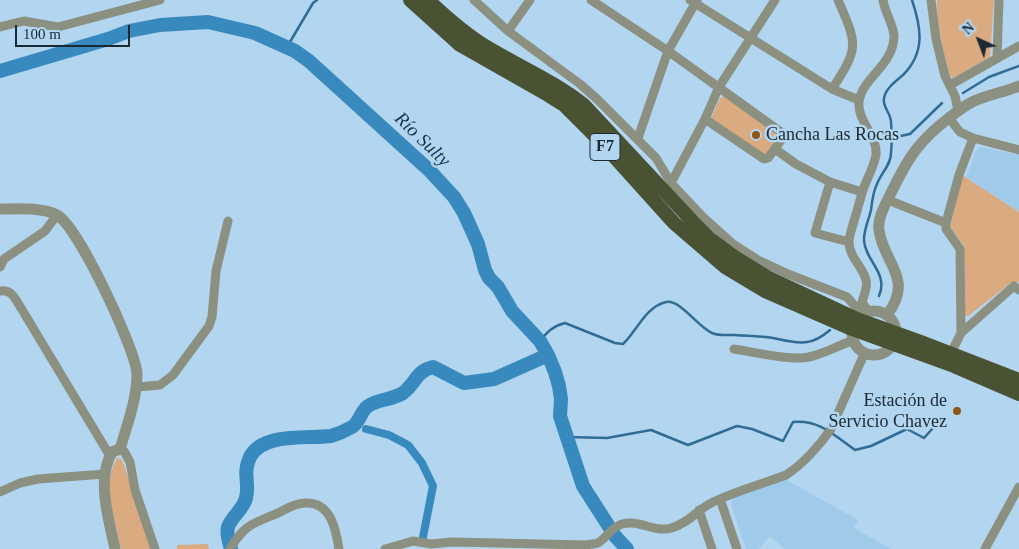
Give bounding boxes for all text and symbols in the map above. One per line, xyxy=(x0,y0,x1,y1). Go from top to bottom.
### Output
scale bar xyxy=(18,15,132,47)
north arrow xyxy=(954,15,1004,65)
text: N xyxy=(960,20,977,38)
text: 100 m xyxy=(23,26,61,42)
water label: Río Sulty xyxy=(389,108,455,172)
place label: Cancha Las Rocas xyxy=(766,124,899,146)
marker: Cancha Las Rocas xyxy=(750,129,762,141)
road number: F7 xyxy=(590,134,620,160)
place label: Estación de Servicio Chavez xyxy=(829,390,947,432)
marker: Estación de Servicio Chavez xyxy=(951,405,963,417)

